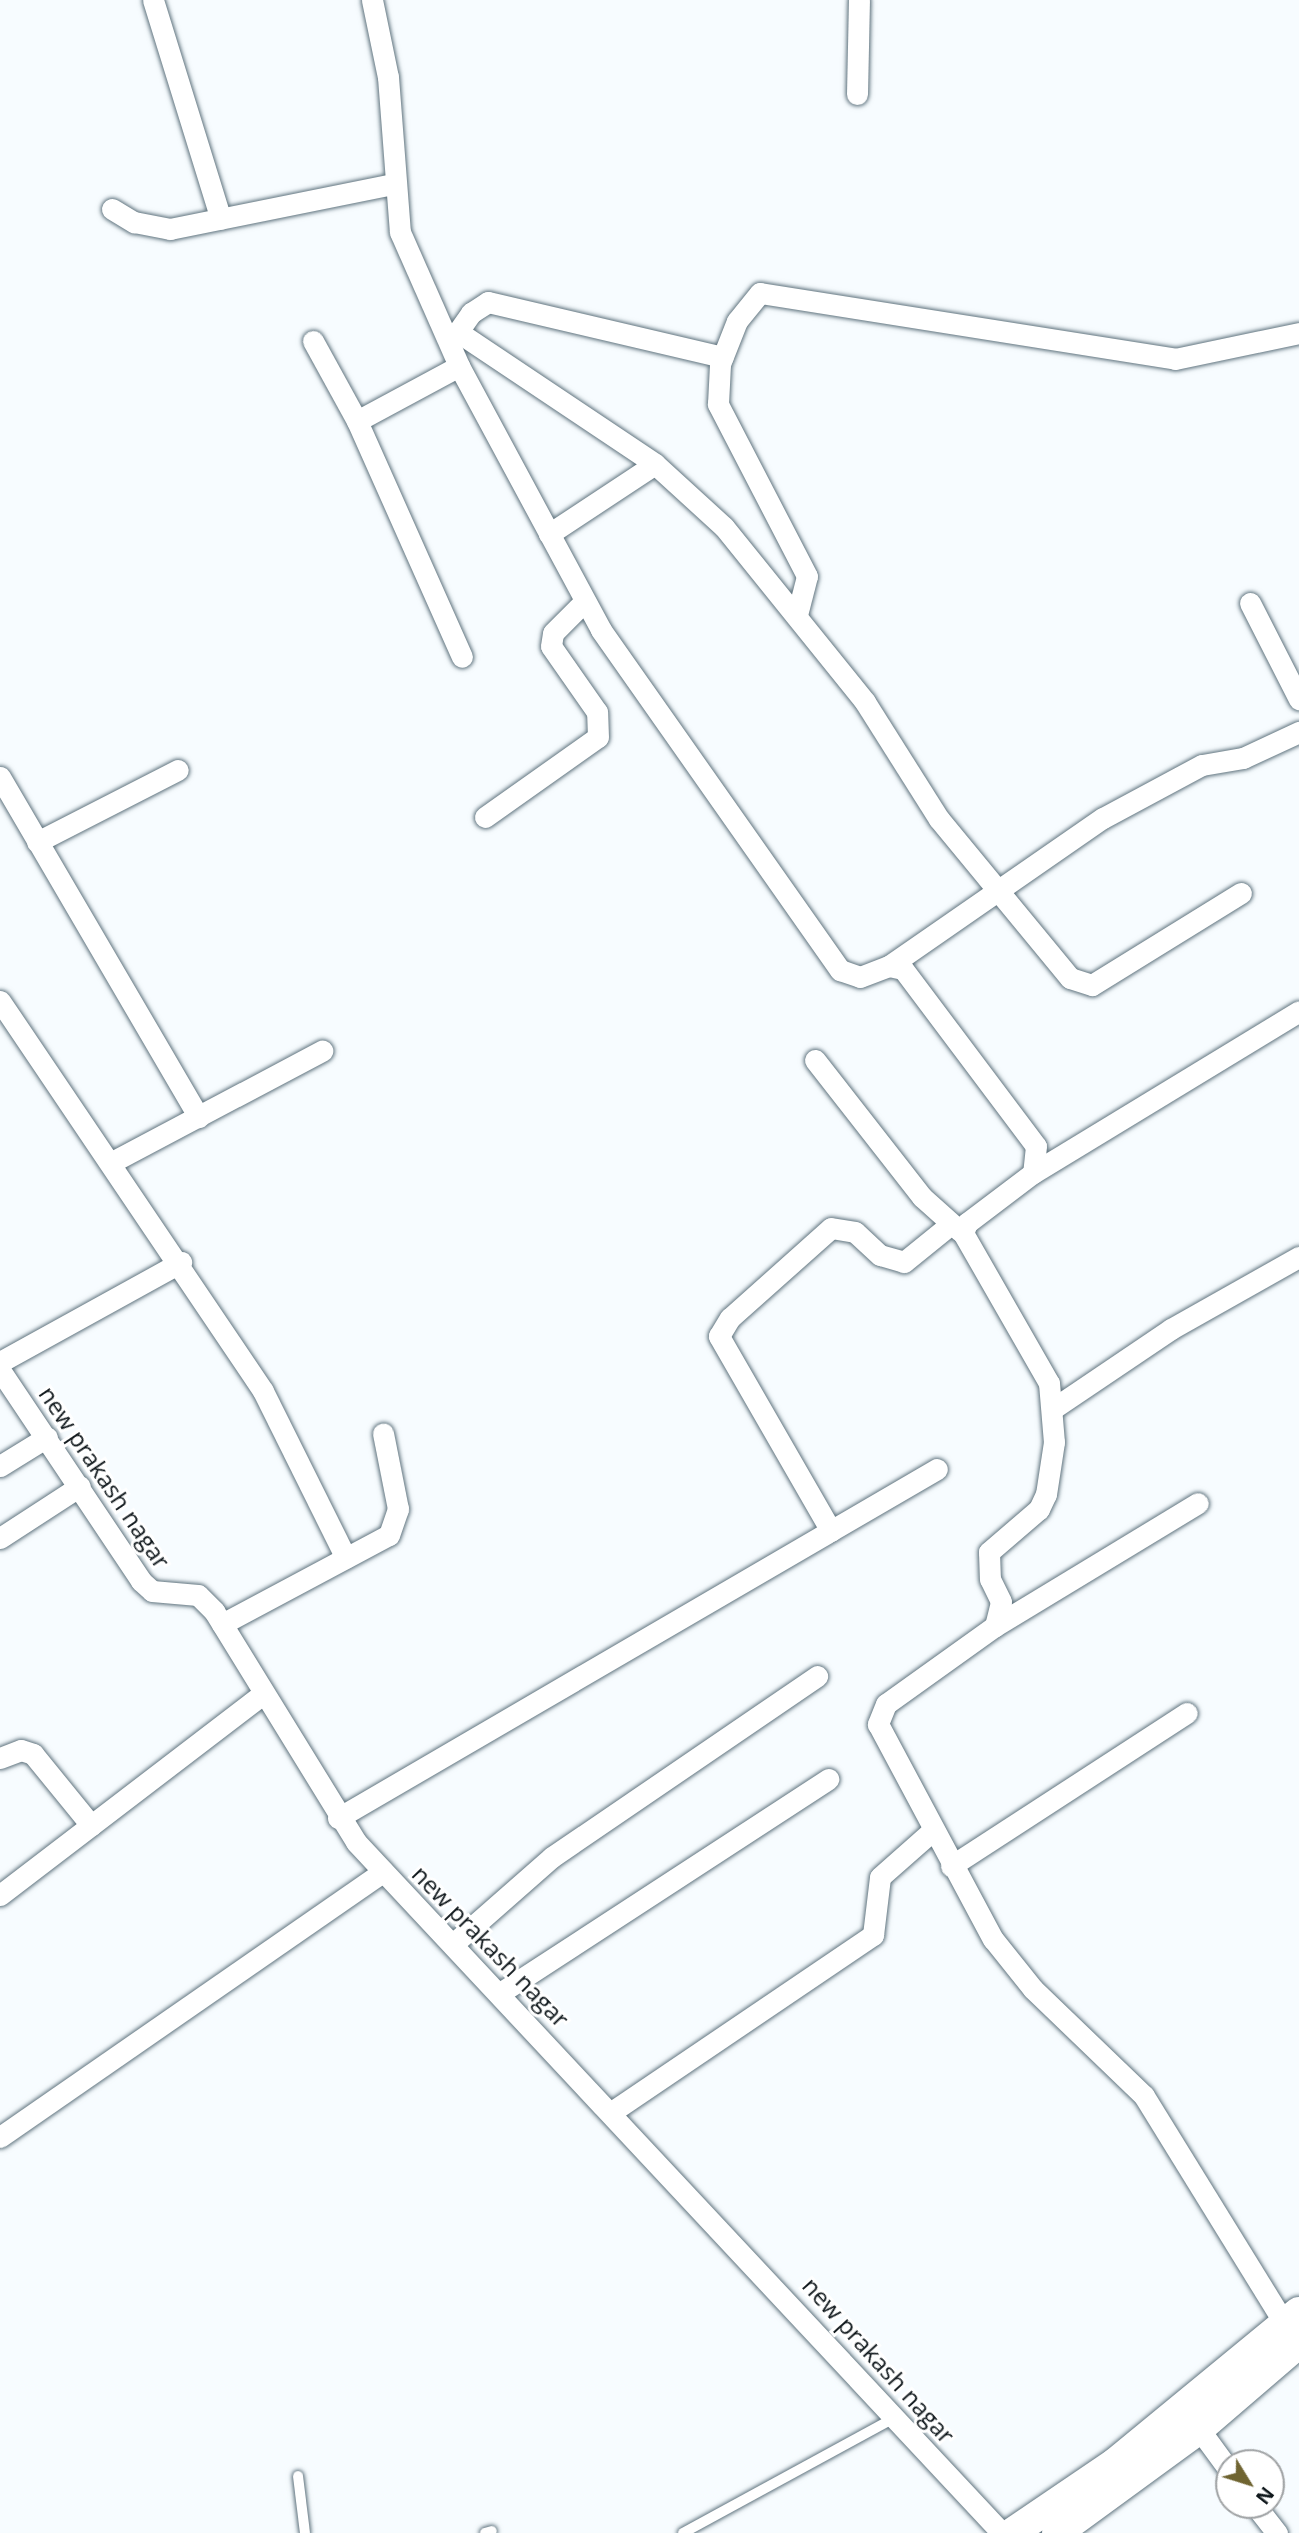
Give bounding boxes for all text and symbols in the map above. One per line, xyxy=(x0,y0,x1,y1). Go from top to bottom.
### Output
street label: new prakash nagar xyxy=(33,1380,177,1574)
street label: new prakash nagar xyxy=(407,1859,575,2033)
street label: new prakash nagar xyxy=(797,2271,961,2449)
north arrow xyxy=(1215,2449,1285,2519)
text: N xyxy=(1250,2482,1280,2510)

